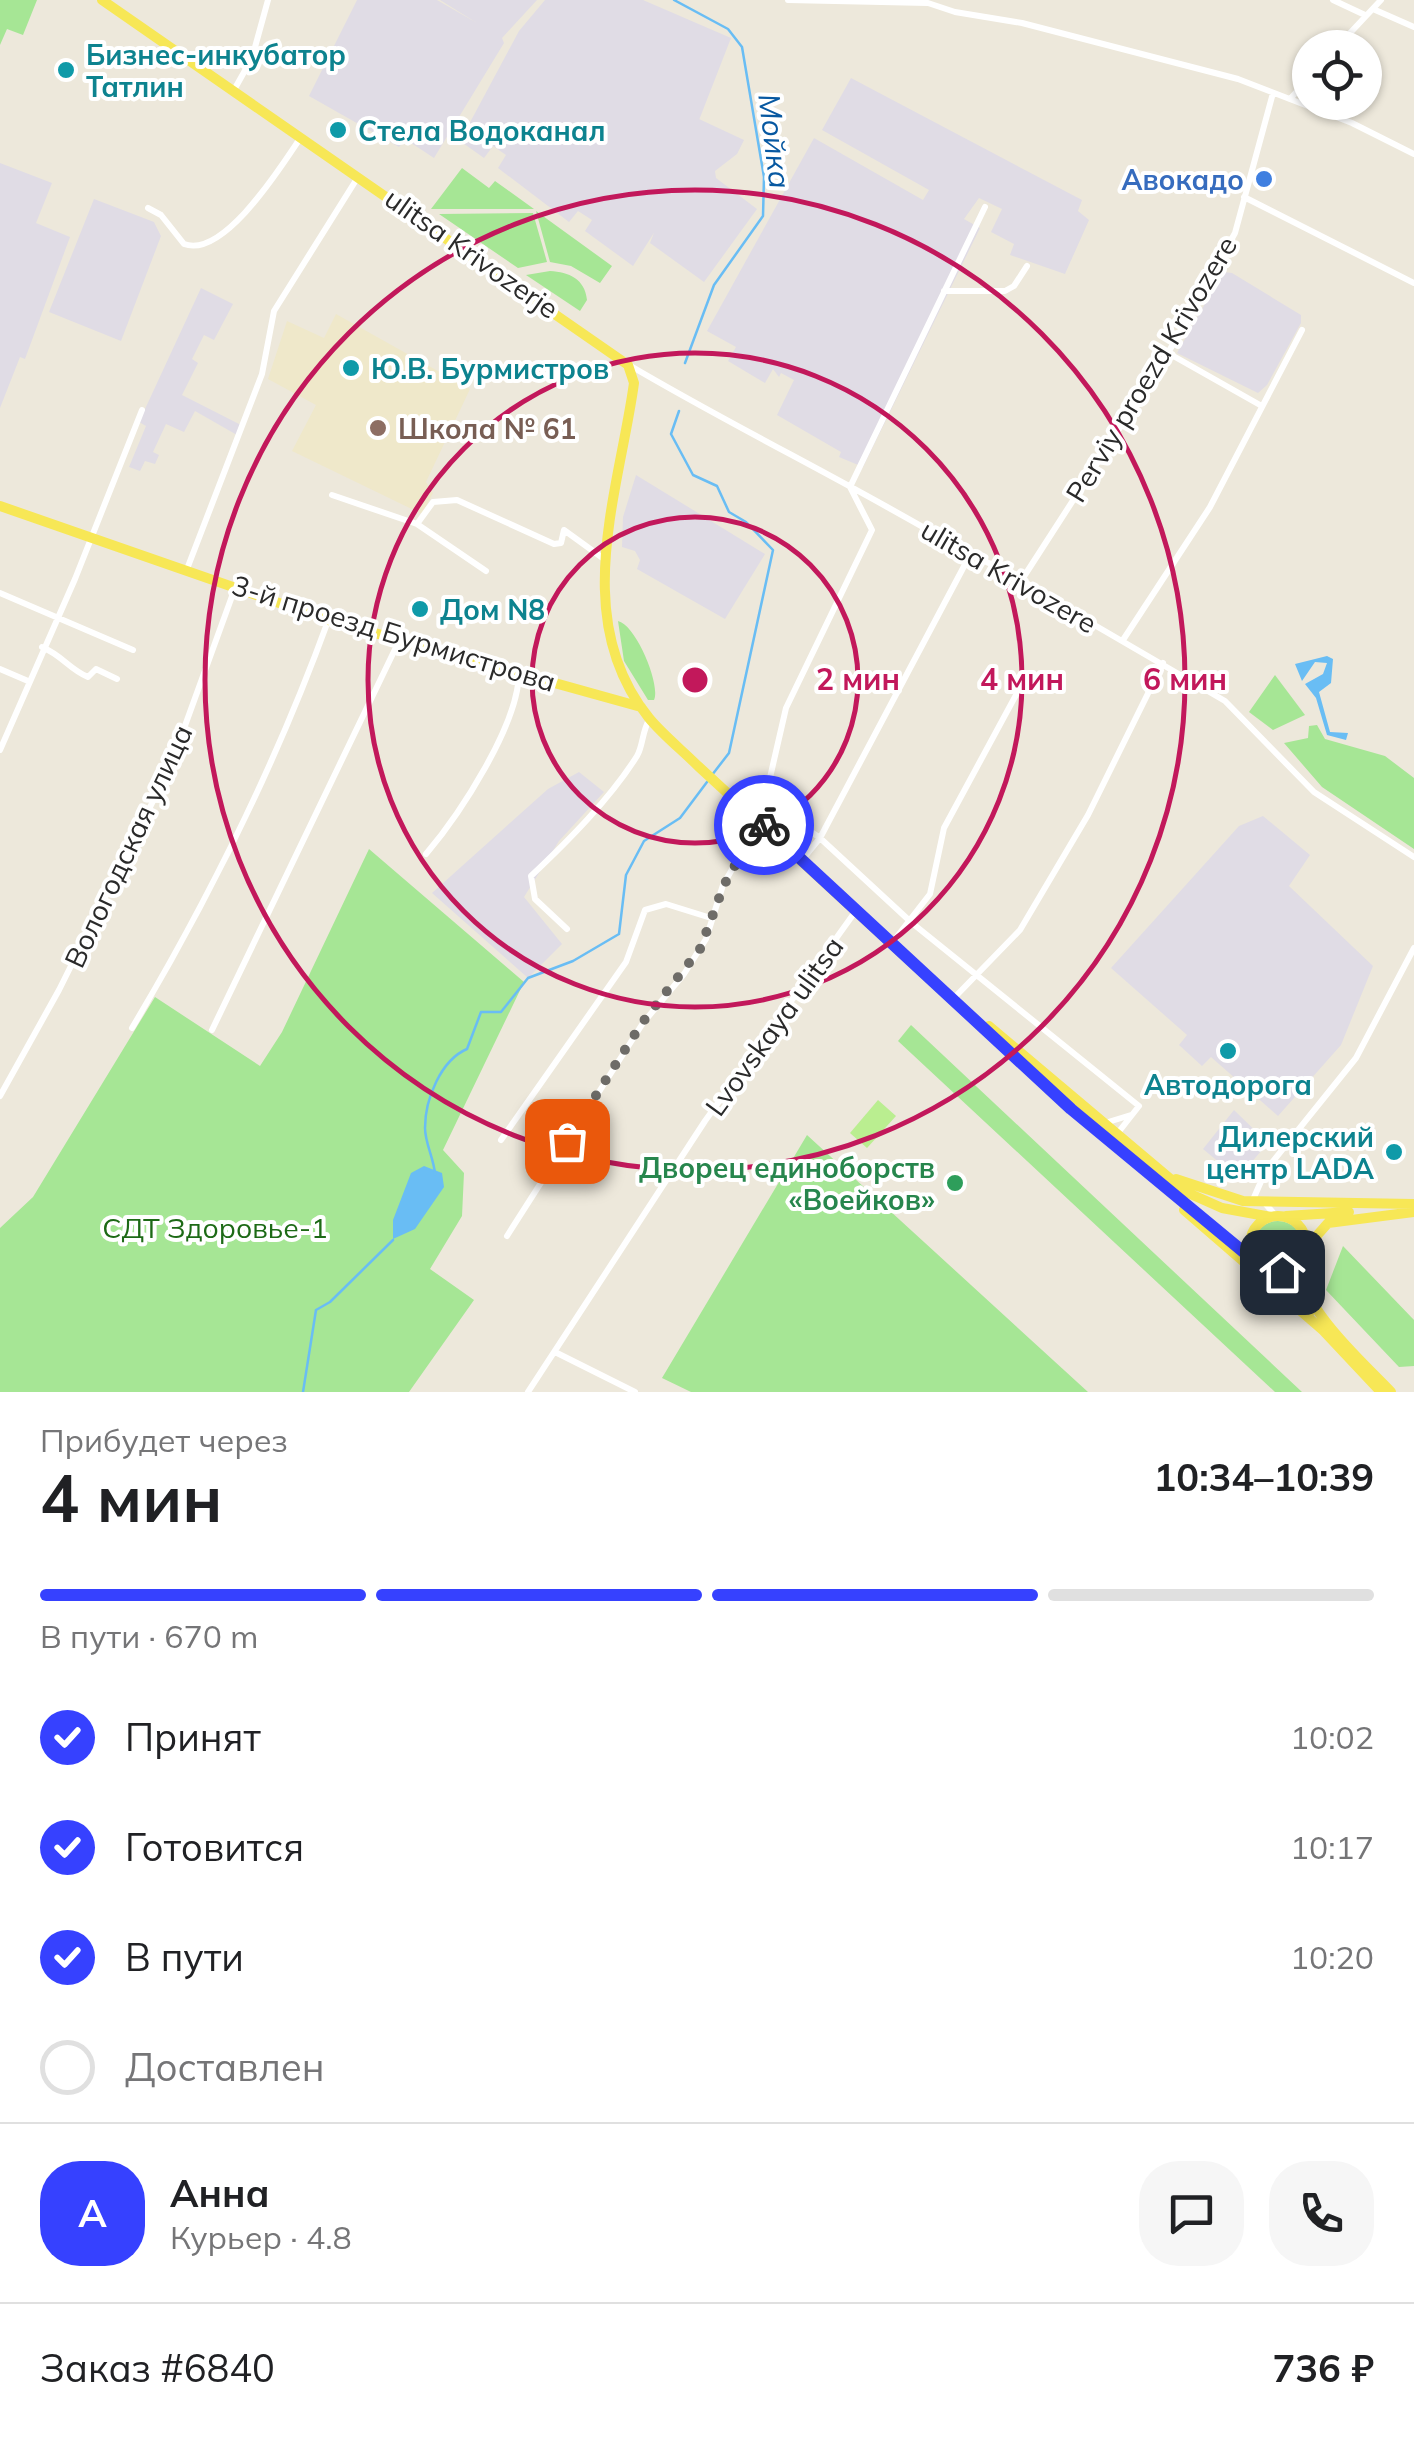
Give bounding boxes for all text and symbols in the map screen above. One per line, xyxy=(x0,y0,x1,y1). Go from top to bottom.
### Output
map controls xyxy=(1292,30,1382,120)
button: locate xyxy=(1292,30,1382,120)
place label: Бизнес-инкубатор Татлин xyxy=(86,37,346,104)
marker: Бизнес-инкубатор Татлин xyxy=(55,59,77,81)
water label: Мойка xyxy=(750,91,800,191)
place label: Стела Водоканал xyxy=(358,113,606,148)
marker: Стела Водоканал xyxy=(327,119,349,141)
place label: Авокадо xyxy=(1121,162,1244,197)
marker: Авокадо xyxy=(1253,168,1275,190)
street label: ulitsa Krivozerje xyxy=(378,180,566,326)
street label: Perviy proezd Krivozere xyxy=(1058,230,1244,508)
place label: Ю.В. Бурмистров xyxy=(371,351,609,386)
marker: Ю.В. Бурмистров xyxy=(340,357,362,379)
place label: Школа № 61 xyxy=(398,411,576,446)
marker: Школа № 61 xyxy=(367,417,389,439)
street label: ulitsa Krivozere xyxy=(915,512,1103,640)
street label: 3-й проезд Бурмистрова xyxy=(228,567,560,699)
place label: Дом N8 xyxy=(440,592,545,627)
marker: Дом N8 xyxy=(409,598,431,620)
text: 2 мин xyxy=(816,660,900,698)
text: 4 мин xyxy=(980,660,1064,698)
text: 6 мин xyxy=(1143,660,1227,698)
centre of rings xyxy=(677,662,713,698)
street label: Вологодская улица xyxy=(56,719,200,973)
courier xyxy=(714,775,814,875)
icon: bike xyxy=(737,798,792,853)
street label: Lvovskaya ulitsa xyxy=(697,930,851,1122)
marker: Автодорога xyxy=(1217,1040,1239,1062)
place label: Автодорога xyxy=(1144,1067,1312,1102)
pin xyxy=(525,1099,610,1184)
icon: bag xyxy=(540,1114,595,1169)
place label: Дилерский центр LADA xyxy=(1206,1119,1374,1186)
marker: Дилерский центр LADA xyxy=(1383,1141,1405,1163)
place label: Дворец единоборств «Воейков» xyxy=(639,1150,935,1217)
marker: Дворец единоборств «Воейков» xyxy=(944,1172,966,1194)
park label: СДТ Здоровье-1 xyxy=(102,1210,328,1245)
pin xyxy=(1240,1230,1325,1315)
icon: home xyxy=(1255,1245,1310,1300)
text: Прибудет через xyxy=(40,1420,288,1460)
text: 10:34–10:39 xyxy=(1154,1453,1374,1501)
text: 4 мин xyxy=(40,1457,222,1538)
text: В пути · 670 m xyxy=(40,1616,258,1656)
icon: check xyxy=(40,1710,95,1765)
text: Принят xyxy=(125,1713,261,1761)
text: 10:02 xyxy=(1290,1717,1374,1757)
icon: check xyxy=(40,1820,95,1875)
text: Готовится xyxy=(125,1823,304,1871)
text: 10:17 xyxy=(1290,1827,1374,1867)
icon: check xyxy=(40,1930,95,1985)
text: В пути xyxy=(125,1933,244,1981)
text: 10:20 xyxy=(1290,1937,1374,1977)
text: Доставлен xyxy=(125,2043,325,2091)
button: chat xyxy=(1139,2161,1244,2266)
button: phone xyxy=(1269,2161,1374,2266)
text: Анна xyxy=(170,2169,270,2217)
text: А xyxy=(78,2189,107,2237)
text: Курьер · 4.8 xyxy=(170,2217,352,2257)
text: Заказ #6840 xyxy=(40,2344,275,2392)
text: 736 ₽ xyxy=(1272,2344,1374,2392)

